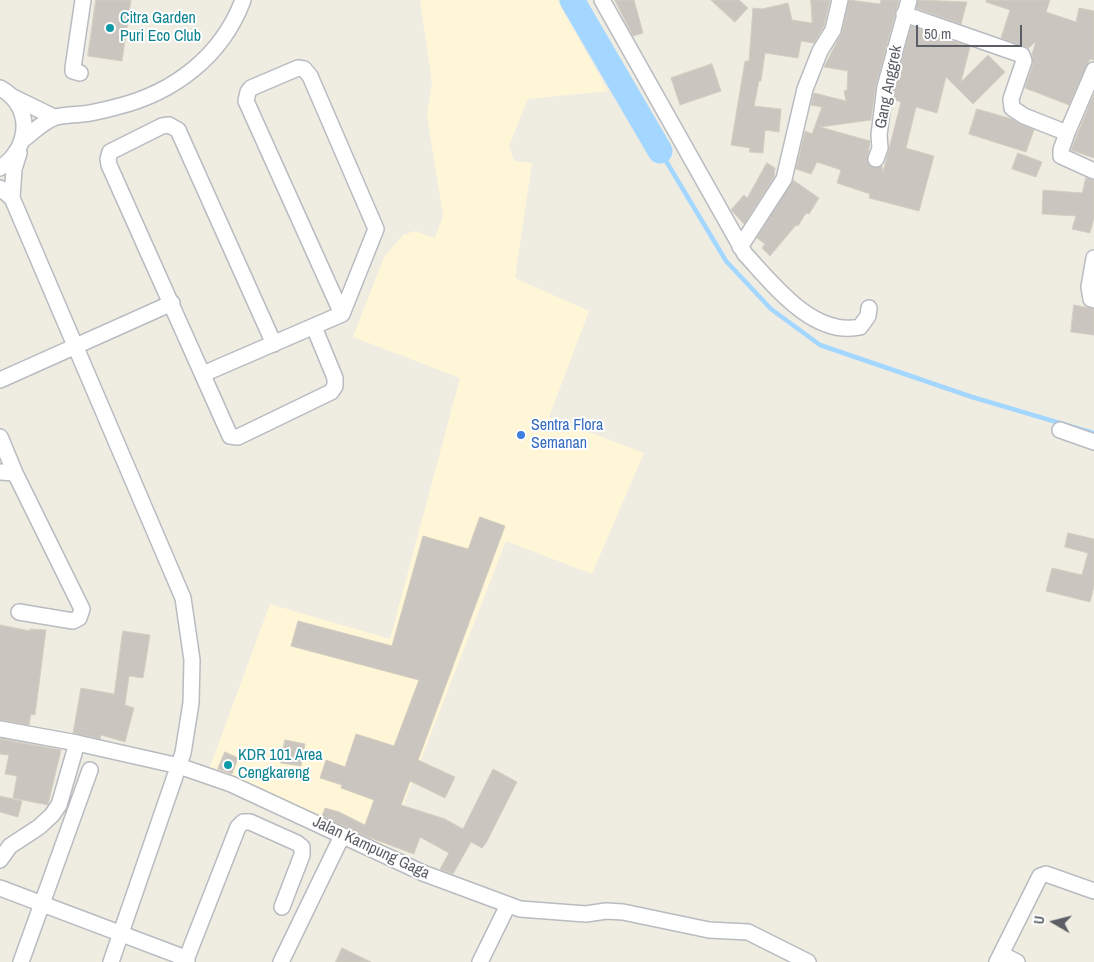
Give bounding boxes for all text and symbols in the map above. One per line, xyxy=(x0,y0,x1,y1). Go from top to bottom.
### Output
place label: Citra Garden Puri Eco Club xyxy=(120,9,201,47)
scale bar xyxy=(919,15,1025,47)
marker: Citra Garden Puri Eco Club xyxy=(104,22,116,34)
text: 50 m xyxy=(924,23,951,44)
street label: Gang Anggrek xyxy=(872,44,906,130)
place label: Sentra Flora Semanan xyxy=(531,416,603,454)
marker: Sentra Flora Semanan xyxy=(515,429,527,441)
place label: KDR 101 Area Cengkareng xyxy=(238,746,323,784)
marker: KDR 101 Area Cengkareng xyxy=(222,759,234,771)
street label: Jalan Kampung Gaga xyxy=(309,812,433,884)
north arrow xyxy=(1029,897,1079,947)
text: U xyxy=(1030,915,1049,925)

